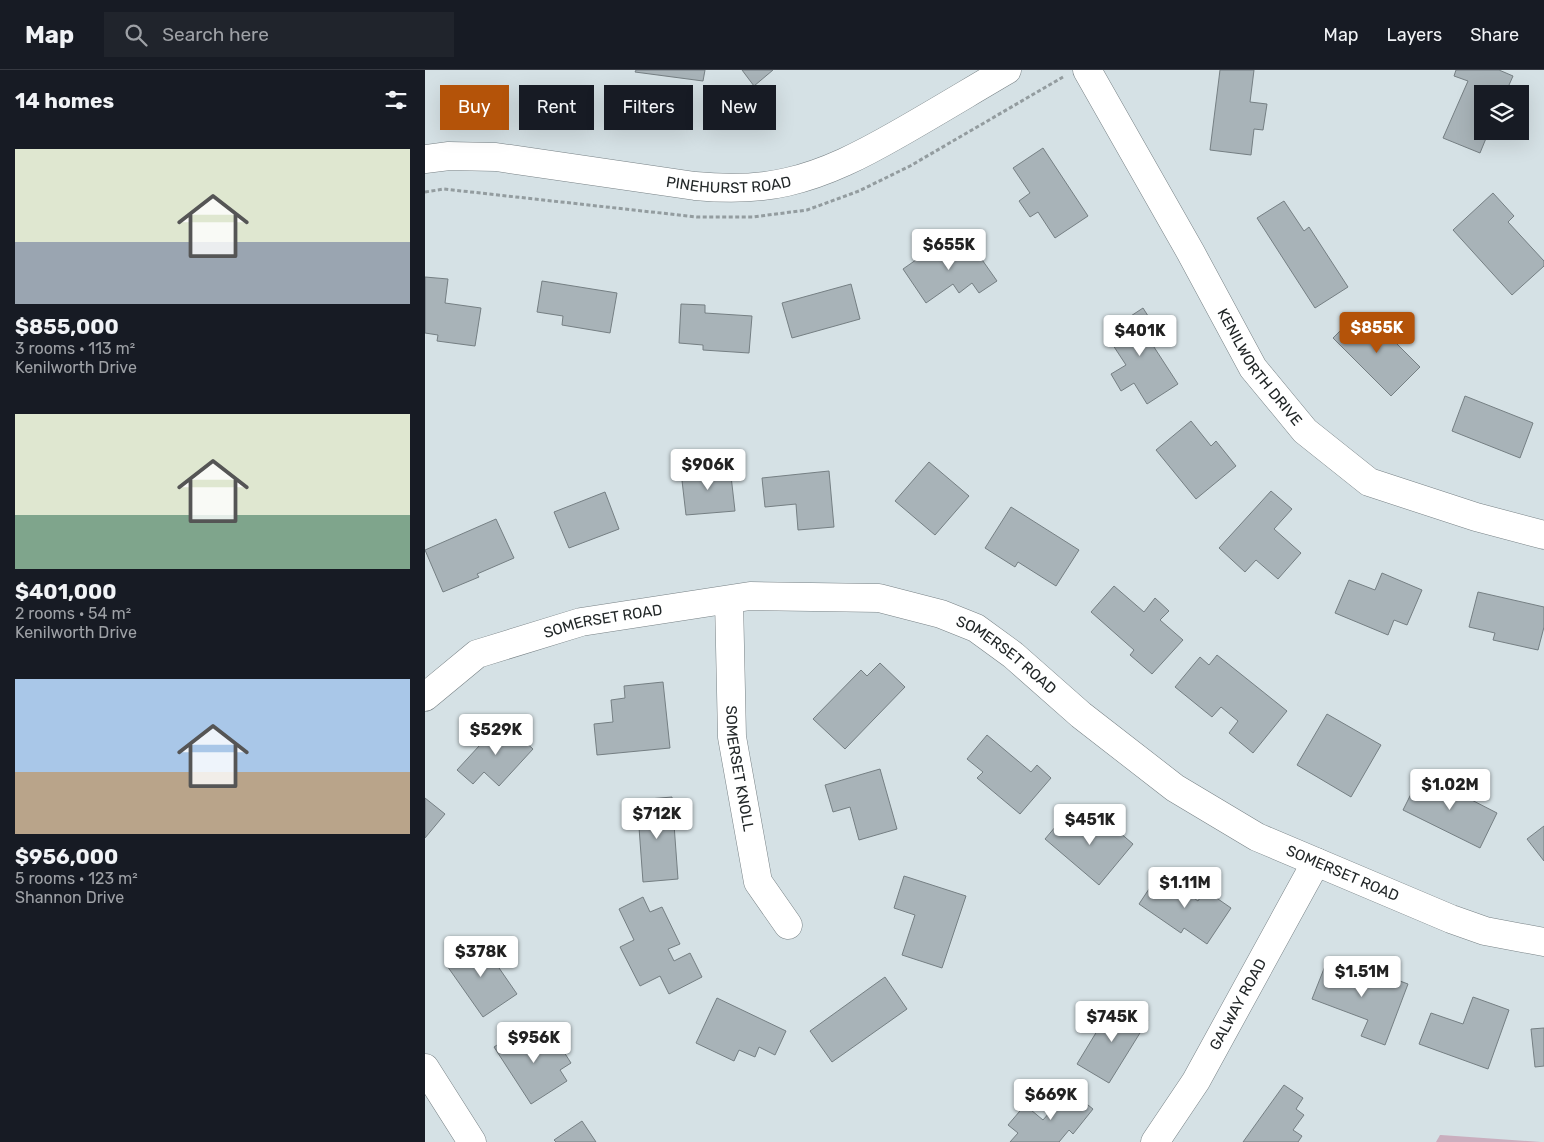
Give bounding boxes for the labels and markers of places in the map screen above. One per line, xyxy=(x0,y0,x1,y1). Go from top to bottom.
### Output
pin: $655K xyxy=(914,228,984,271)
pin: $855K xyxy=(1342,312,1412,354)
pin: $401K xyxy=(1105,314,1175,357)
pin: $906K xyxy=(673,448,743,491)
pin: $529K xyxy=(461,714,531,756)
pin: $1.02M xyxy=(1409,768,1491,811)
pin: $712K xyxy=(622,798,692,840)
pin: $451K xyxy=(1055,804,1125,846)
pin: $1.11M xyxy=(1144,866,1226,909)
pin: $378K xyxy=(446,936,516,978)
pin: $1.51M xyxy=(1321,956,1403,998)
pin: $745K xyxy=(1077,1000,1147,1043)
pin: $956K xyxy=(499,1022,569,1064)
pin: $669K xyxy=(1016,1078,1086,1121)

